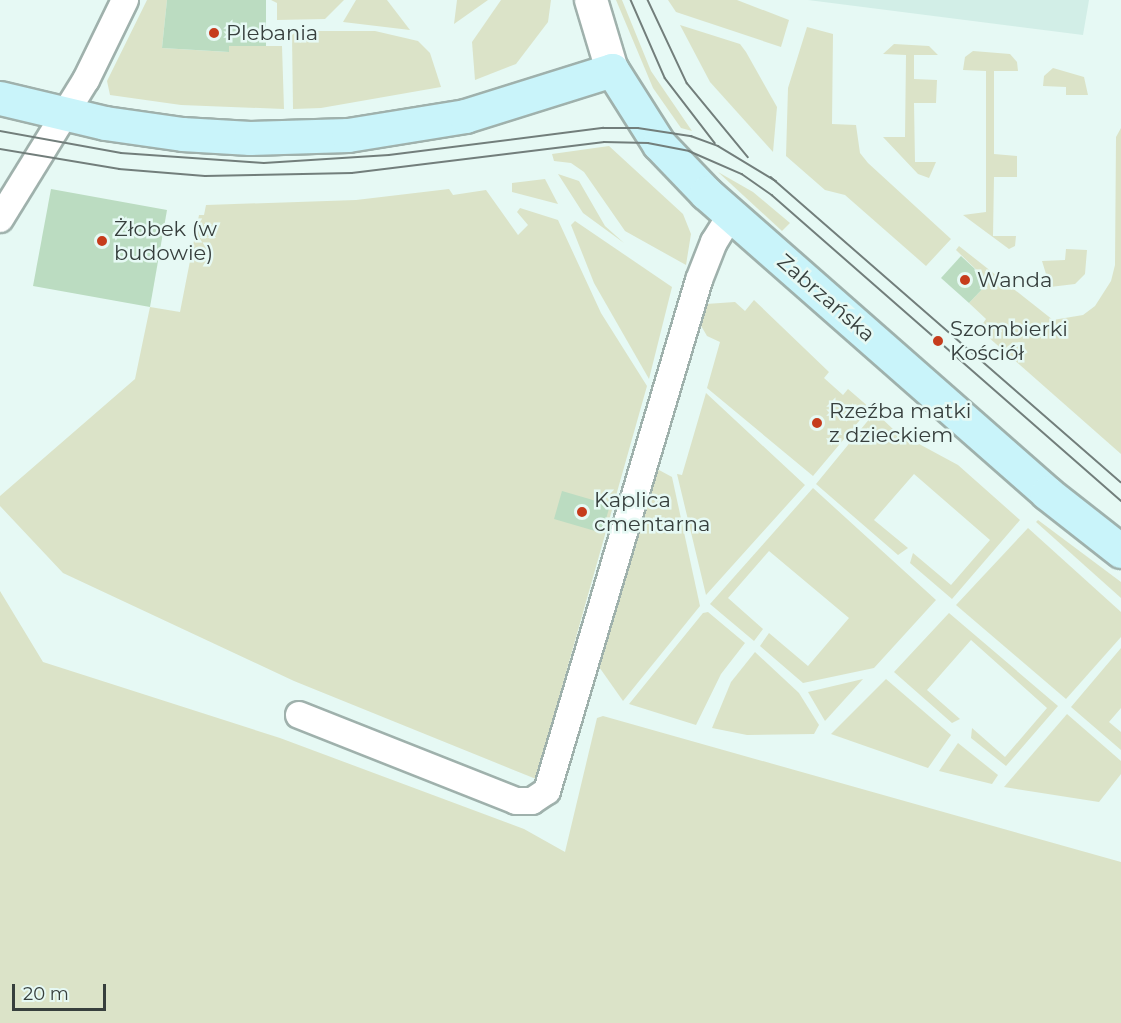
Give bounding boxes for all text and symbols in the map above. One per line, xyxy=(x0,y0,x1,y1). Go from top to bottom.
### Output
place label: Plebania xyxy=(226,20,318,46)
marker: Plebania xyxy=(207,26,221,40)
place label: Żłobek (w budowie) xyxy=(114,216,217,266)
marker: Żłobek (w budowie) xyxy=(95,234,109,248)
street label: Zabrzańska xyxy=(772,249,880,347)
place label: Wanda xyxy=(977,267,1052,293)
marker: Wanda xyxy=(958,273,972,287)
place label: Szombierki Kościół xyxy=(950,316,1068,366)
marker: Szombierki Kościół xyxy=(931,334,945,348)
place label: Rzeźba matki z dzieckiem xyxy=(829,398,972,448)
marker: Rzeźba matki z dzieckiem xyxy=(810,416,824,430)
place label: Kaplica cmentarna xyxy=(594,487,710,537)
marker: Kaplica cmentarna xyxy=(575,505,589,519)
scale bar xyxy=(15,972,110,1010)
text: 20 m xyxy=(23,983,69,1005)

